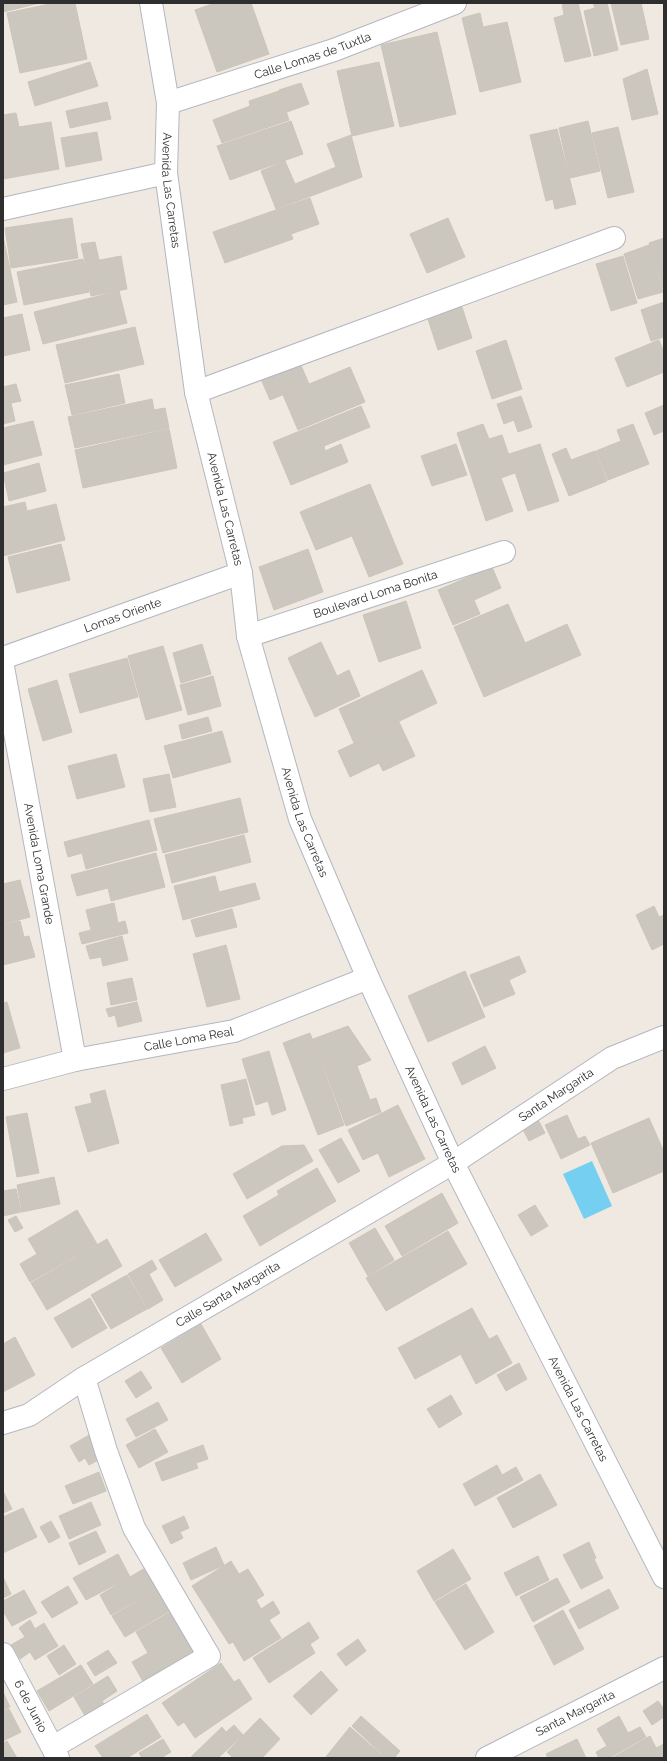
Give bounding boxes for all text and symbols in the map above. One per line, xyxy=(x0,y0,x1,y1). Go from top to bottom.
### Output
street label: Calle Lomas de Tuxtla xyxy=(252,29,373,82)
street label: Avenida Las Carretas xyxy=(159,132,183,249)
street label: Avenida Las Carretas xyxy=(204,451,246,567)
street label: Boulevard Loma Bonita xyxy=(311,567,439,621)
street label: Lomas Oriente xyxy=(82,595,163,636)
street label: Avenida Las Carretas xyxy=(279,765,331,879)
street label: Avenida Loma Grande xyxy=(21,802,57,926)
street label: Calle Loma Real xyxy=(143,1024,235,1054)
street label: Avenida Las Carretas xyxy=(402,1063,464,1175)
street label: Santa Margarita xyxy=(516,1065,596,1125)
street label: Calle Santa Margarita xyxy=(173,1258,283,1330)
street label: Avenida Las Carretas xyxy=(546,1354,611,1464)
street label: 6 de Junio xyxy=(11,1678,50,1735)
street label: Santa Margarita xyxy=(533,1687,617,1739)

